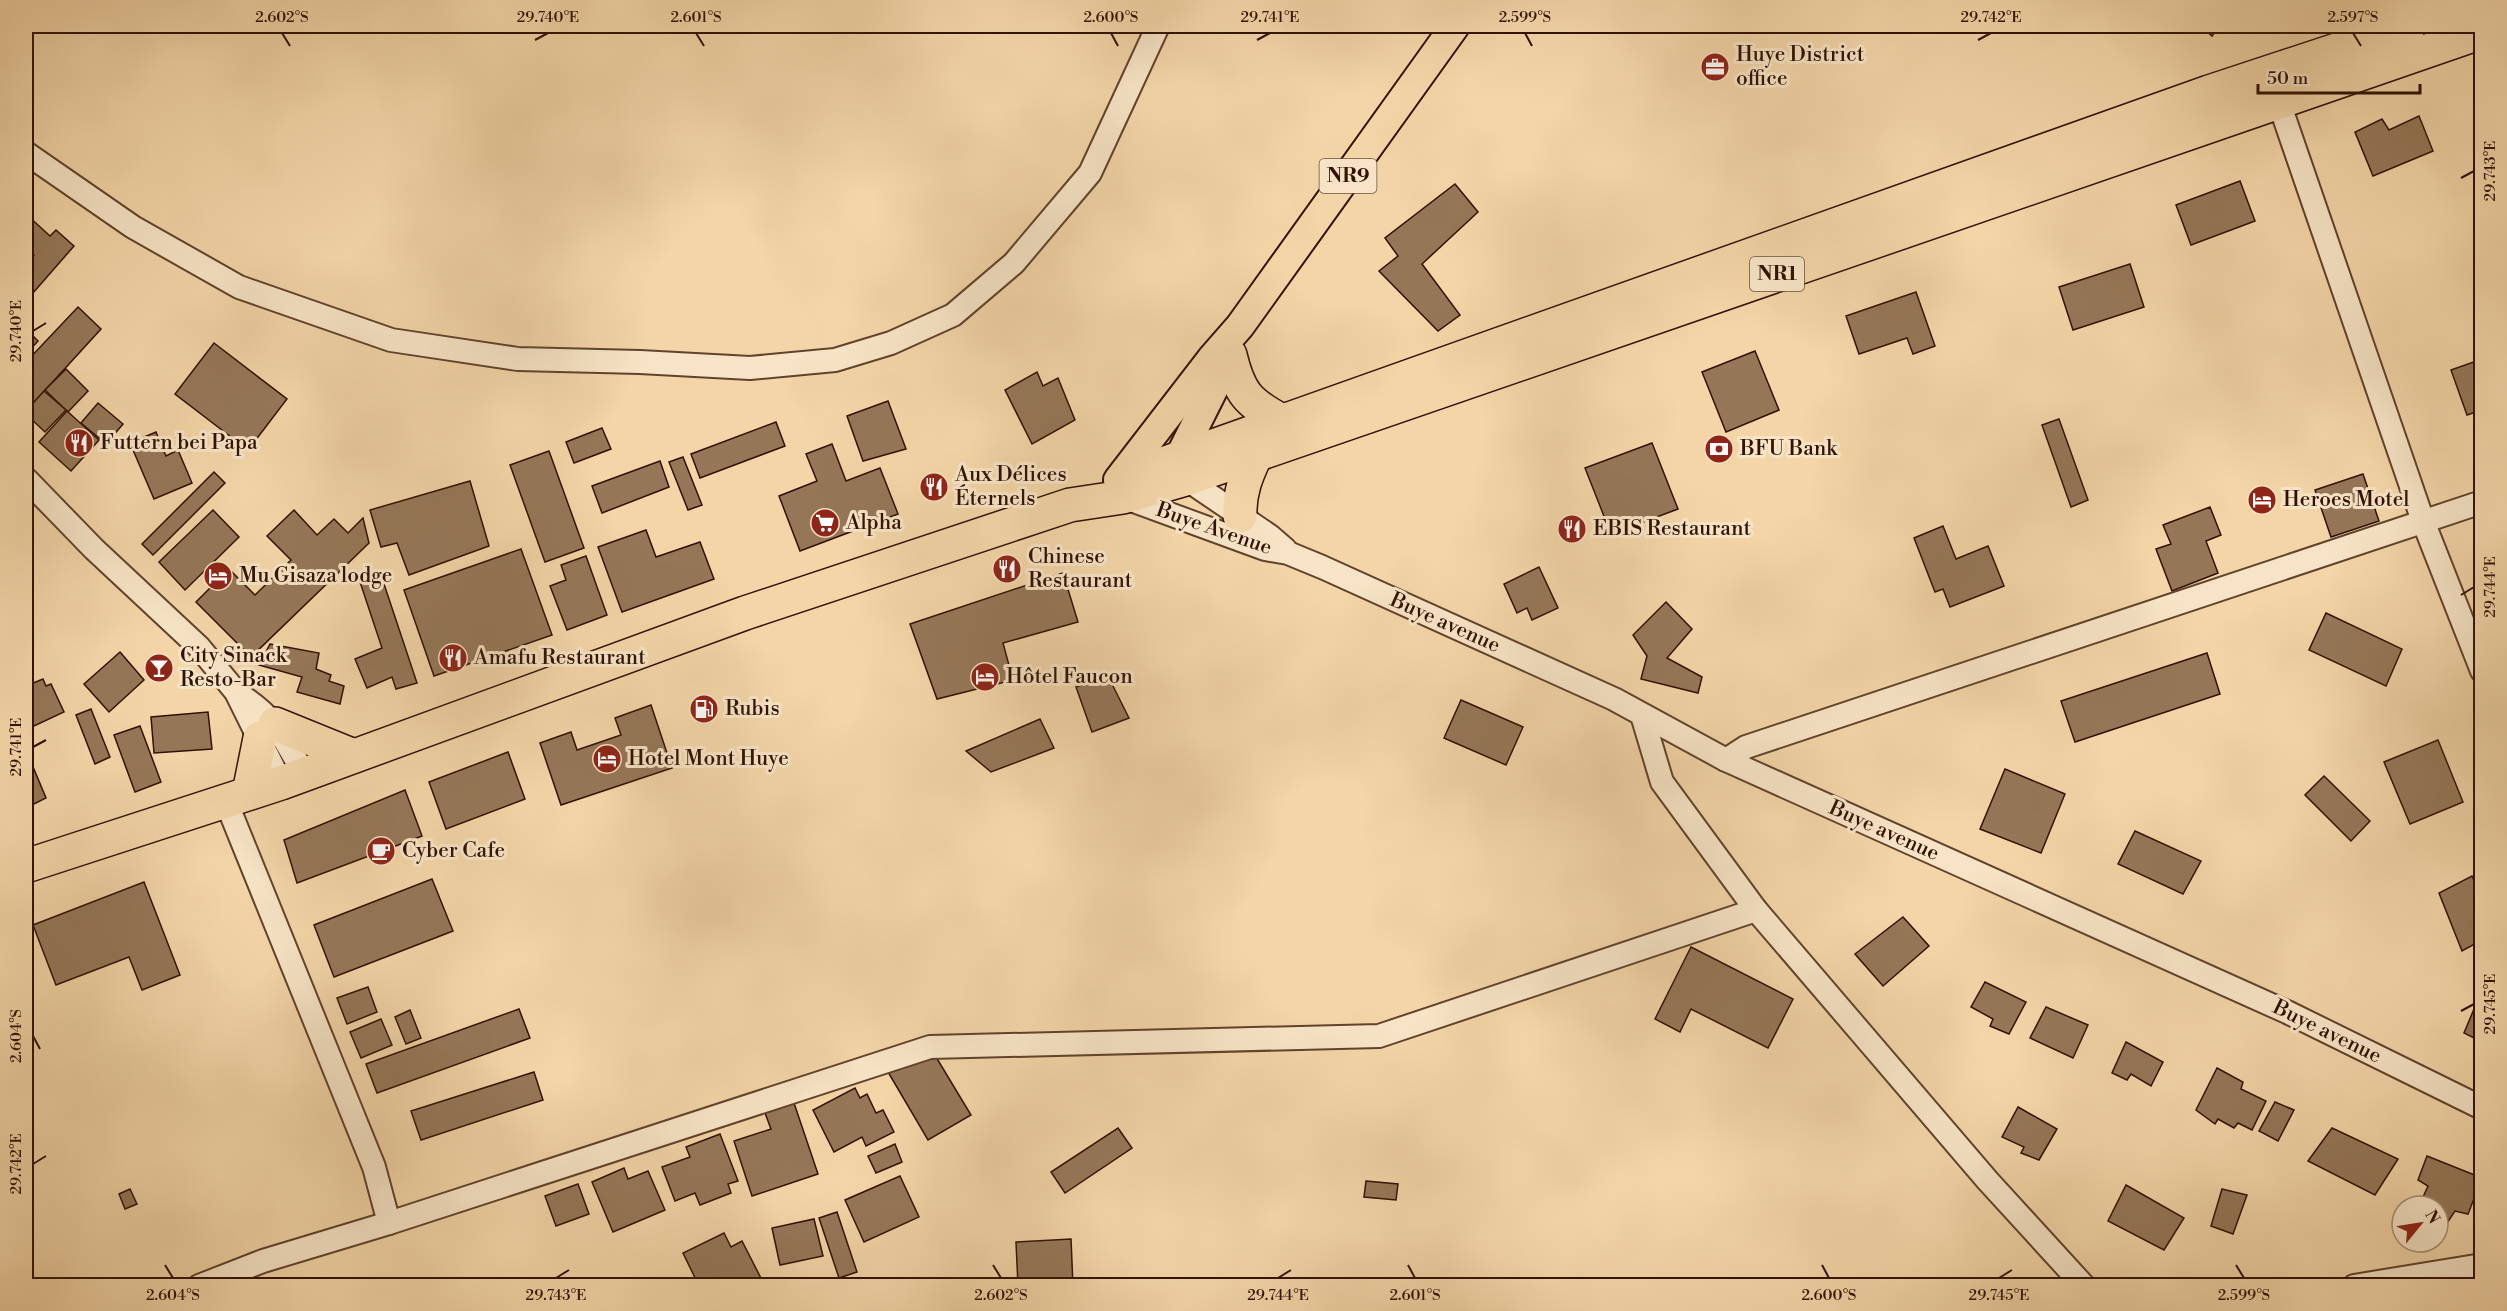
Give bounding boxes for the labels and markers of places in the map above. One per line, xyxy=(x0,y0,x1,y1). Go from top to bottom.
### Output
place label: Huye District office xyxy=(1736,42,1865,92)
office icon: Huye District office xyxy=(1699,51,1731,83)
restaurant icon: Futtern bei Papa xyxy=(63,427,95,459)
place label: Futtern bei Papa xyxy=(100,430,258,456)
bank icon: BFU Bank xyxy=(1703,433,1735,465)
place label: BFU Bank xyxy=(1739,436,1838,462)
place label: Aux Délices Éternels xyxy=(954,462,1067,512)
restaurant icon: Aux Délices Éternels xyxy=(918,471,950,503)
hotel icon: Heroes Motel xyxy=(2246,484,2278,516)
place label: Heroes Motel xyxy=(2283,487,2409,513)
supermarket icon: Alpha xyxy=(809,507,841,539)
place label: Alpha xyxy=(845,510,902,536)
restaurant icon: EBIS Restaurant xyxy=(1556,513,1588,545)
place label: EBIS Restaurant xyxy=(1593,516,1751,542)
place label: Chinese Restaurant xyxy=(1028,544,1133,594)
restaurant icon: Chinese Restaurant xyxy=(991,553,1023,585)
hotel icon: Mu Gisaza lodge xyxy=(202,560,234,592)
place label: Mu Gisaza lodge xyxy=(239,563,392,589)
restaurant icon: Amafu Restaurant xyxy=(437,642,469,674)
place label: City Sinack Resto-Bar xyxy=(180,643,288,693)
place label: Amafu Restaurant xyxy=(473,645,646,671)
bar icon: City Sinack Resto-Bar xyxy=(143,652,175,684)
hotel icon: Hôtel Faucon xyxy=(969,661,1001,693)
place label: Hôtel Faucon xyxy=(1006,664,1133,690)
fuel station icon: Rubis xyxy=(688,693,720,725)
place label: Rubis xyxy=(725,696,780,722)
hotel icon: Hotel Mont Huye xyxy=(591,743,623,775)
place label: Hotel Mont Huye xyxy=(628,746,789,772)
cafe icon: Cyber Cafe xyxy=(365,835,397,867)
place label: Cyber Cafe xyxy=(402,838,505,864)

